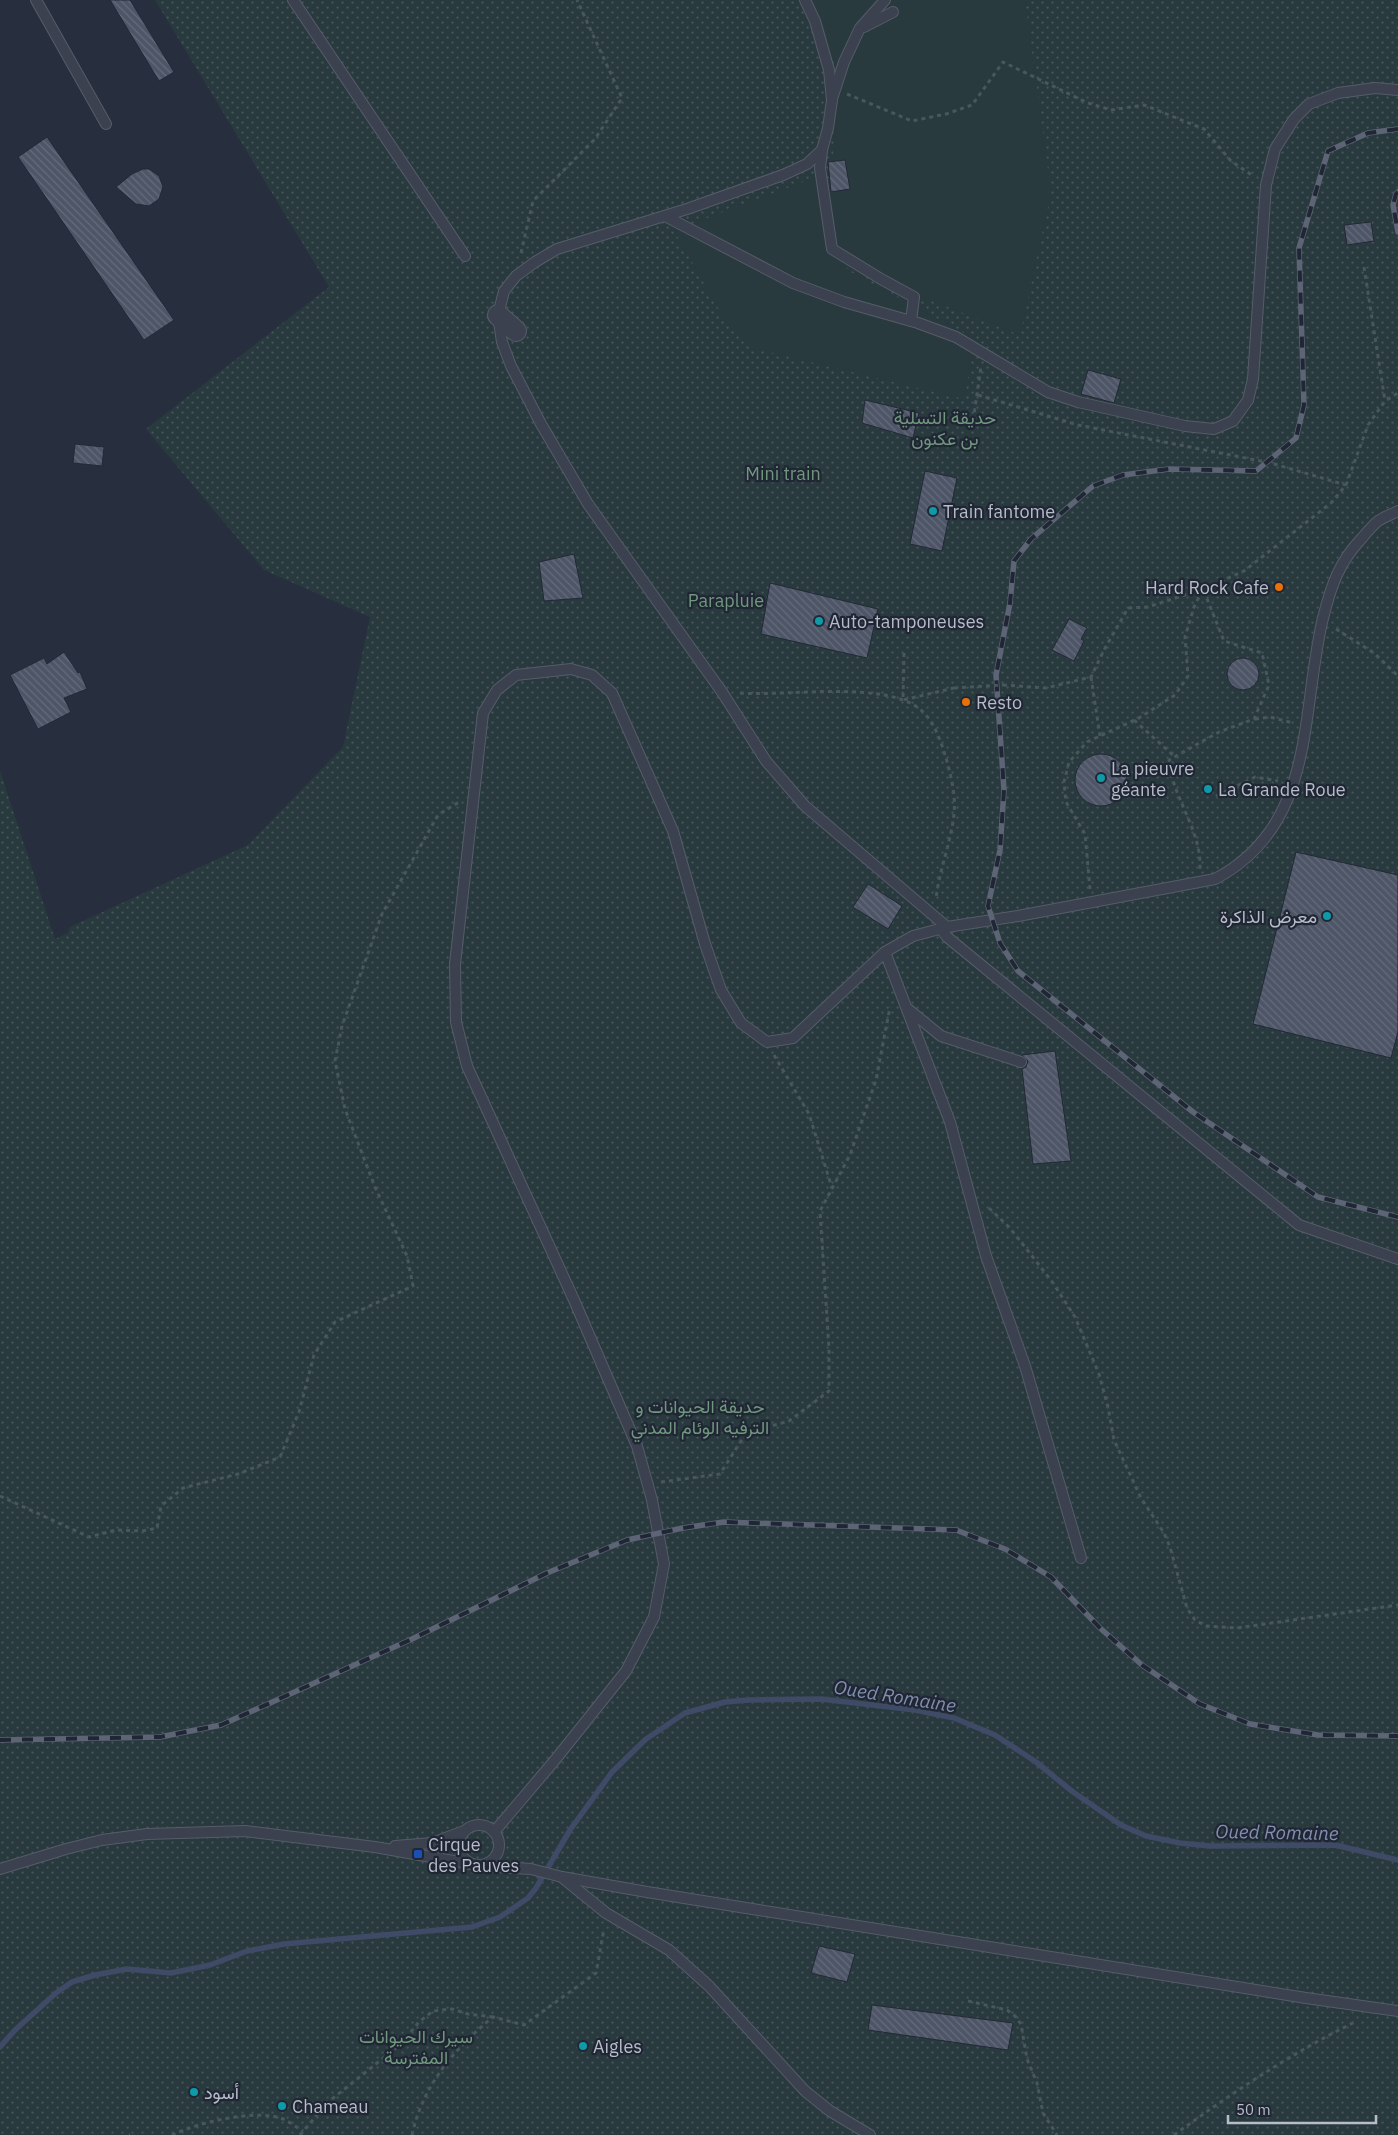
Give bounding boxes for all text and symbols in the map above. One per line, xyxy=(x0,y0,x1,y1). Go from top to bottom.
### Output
park label: حديقة التسلية بن عكنون xyxy=(894,406,996,450)
park label: Mini train xyxy=(745,462,821,485)
place label: Train fantome xyxy=(943,500,1055,523)
marker: Train fantome xyxy=(927,505,939,517)
place label: Hard Rock Cafe xyxy=(1145,576,1269,599)
marker: Hard Rock Cafe xyxy=(1273,581,1285,593)
park label: Parapluie xyxy=(688,589,764,612)
place label: Auto-tamponeuses xyxy=(829,610,984,633)
marker: Auto-tamponeuses xyxy=(813,615,825,627)
place label: Resto xyxy=(976,691,1022,714)
marker: Resto xyxy=(960,696,972,708)
place label: La pieuvre géante xyxy=(1111,757,1194,801)
marker: La pieuvre géante xyxy=(1095,772,1107,784)
place label: La Grande Roue xyxy=(1218,778,1346,801)
marker: La Grande Roue xyxy=(1202,783,1214,795)
place label: معرض الذاكرة xyxy=(1220,905,1317,928)
marker: معرض الذاكرة xyxy=(1321,910,1333,922)
park label: حديقة الحيوانات و الترفيه الوئام المدني xyxy=(631,1395,769,1443)
water label: Oued Romaine xyxy=(832,1675,958,1718)
water label: Oued Romaine xyxy=(1215,1819,1339,1845)
place label: Cirque des Pauves xyxy=(428,1833,519,1877)
marker: Cirque des Pauves xyxy=(412,1848,424,1860)
park label: سيرك الحيوانات المفترسة xyxy=(359,2025,473,2069)
place label: Aigles xyxy=(593,2035,642,2058)
marker: Aigles xyxy=(577,2040,589,2052)
place label: أسود xyxy=(204,2081,239,2104)
marker: أسود xyxy=(188,2086,200,2098)
scale bar xyxy=(1228,2092,1376,2124)
place label: Chameau xyxy=(292,2095,368,2118)
marker: Chameau xyxy=(276,2100,288,2112)
text: 50 m xyxy=(1236,2100,1271,2119)

